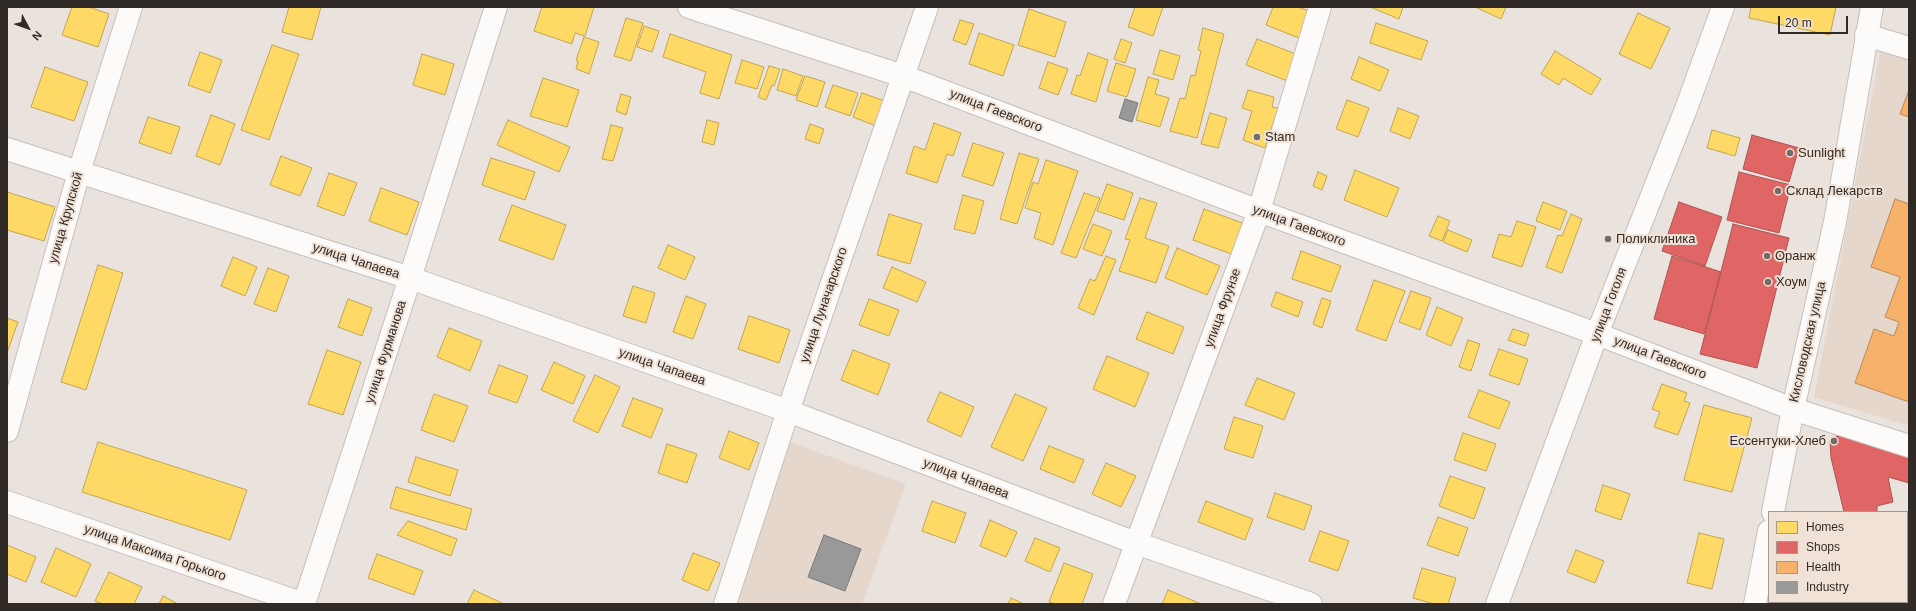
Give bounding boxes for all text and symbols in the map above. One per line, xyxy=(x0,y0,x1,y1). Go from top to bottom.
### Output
north arrow xyxy=(8,8,48,48)
scale bar xyxy=(1780,8,1850,34)
text: 20 m xyxy=(1785,16,1812,30)
text: N xyxy=(30,29,44,43)
street label: улица Гаевского xyxy=(947,86,1045,136)
place label: Stam xyxy=(1265,129,1295,145)
marker: Stam xyxy=(1252,132,1262,142)
place label: Sunlight xyxy=(1798,145,1845,161)
marker: Sunlight xyxy=(1785,148,1795,158)
street label: улица Крупской xyxy=(45,170,87,266)
place label: Склад Лекарств xyxy=(1786,183,1883,199)
marker: Склад Лекарств xyxy=(1773,186,1783,196)
street label: улица Гаевского xyxy=(1250,202,1348,250)
place label: Поликлиника xyxy=(1616,231,1695,247)
marker: Поликлиника xyxy=(1603,234,1613,244)
street label: улица Чапаева xyxy=(310,240,402,282)
street label: улица Луначарского xyxy=(797,245,851,365)
place label: Оранж xyxy=(1775,248,1815,264)
marker: Оранж xyxy=(1762,251,1772,261)
street label: улица Гоголя xyxy=(1588,265,1630,345)
street label: улица Фрунзе xyxy=(1201,266,1245,350)
place label: Хоум xyxy=(1776,274,1807,290)
marker: Хоум xyxy=(1763,277,1773,287)
street label: Кисловодская улица xyxy=(1786,280,1830,404)
street label: улица Фурманова xyxy=(362,299,410,405)
street label: улица Гаевского xyxy=(1611,333,1709,383)
street label: улица Чапаева xyxy=(617,345,707,389)
place label: Ессентуки-Хлеб xyxy=(1729,433,1826,449)
marker: Ессентуки-Хлеб xyxy=(1829,436,1839,446)
street label: улица Чапаева xyxy=(921,455,1011,503)
legend xyxy=(1768,511,1908,603)
text: Homes xyxy=(1806,520,1844,534)
street label: улица Максима Горького xyxy=(82,521,228,585)
text: Shops xyxy=(1806,540,1840,554)
text: Health xyxy=(1806,560,1841,574)
text: Industry xyxy=(1806,580,1849,594)

